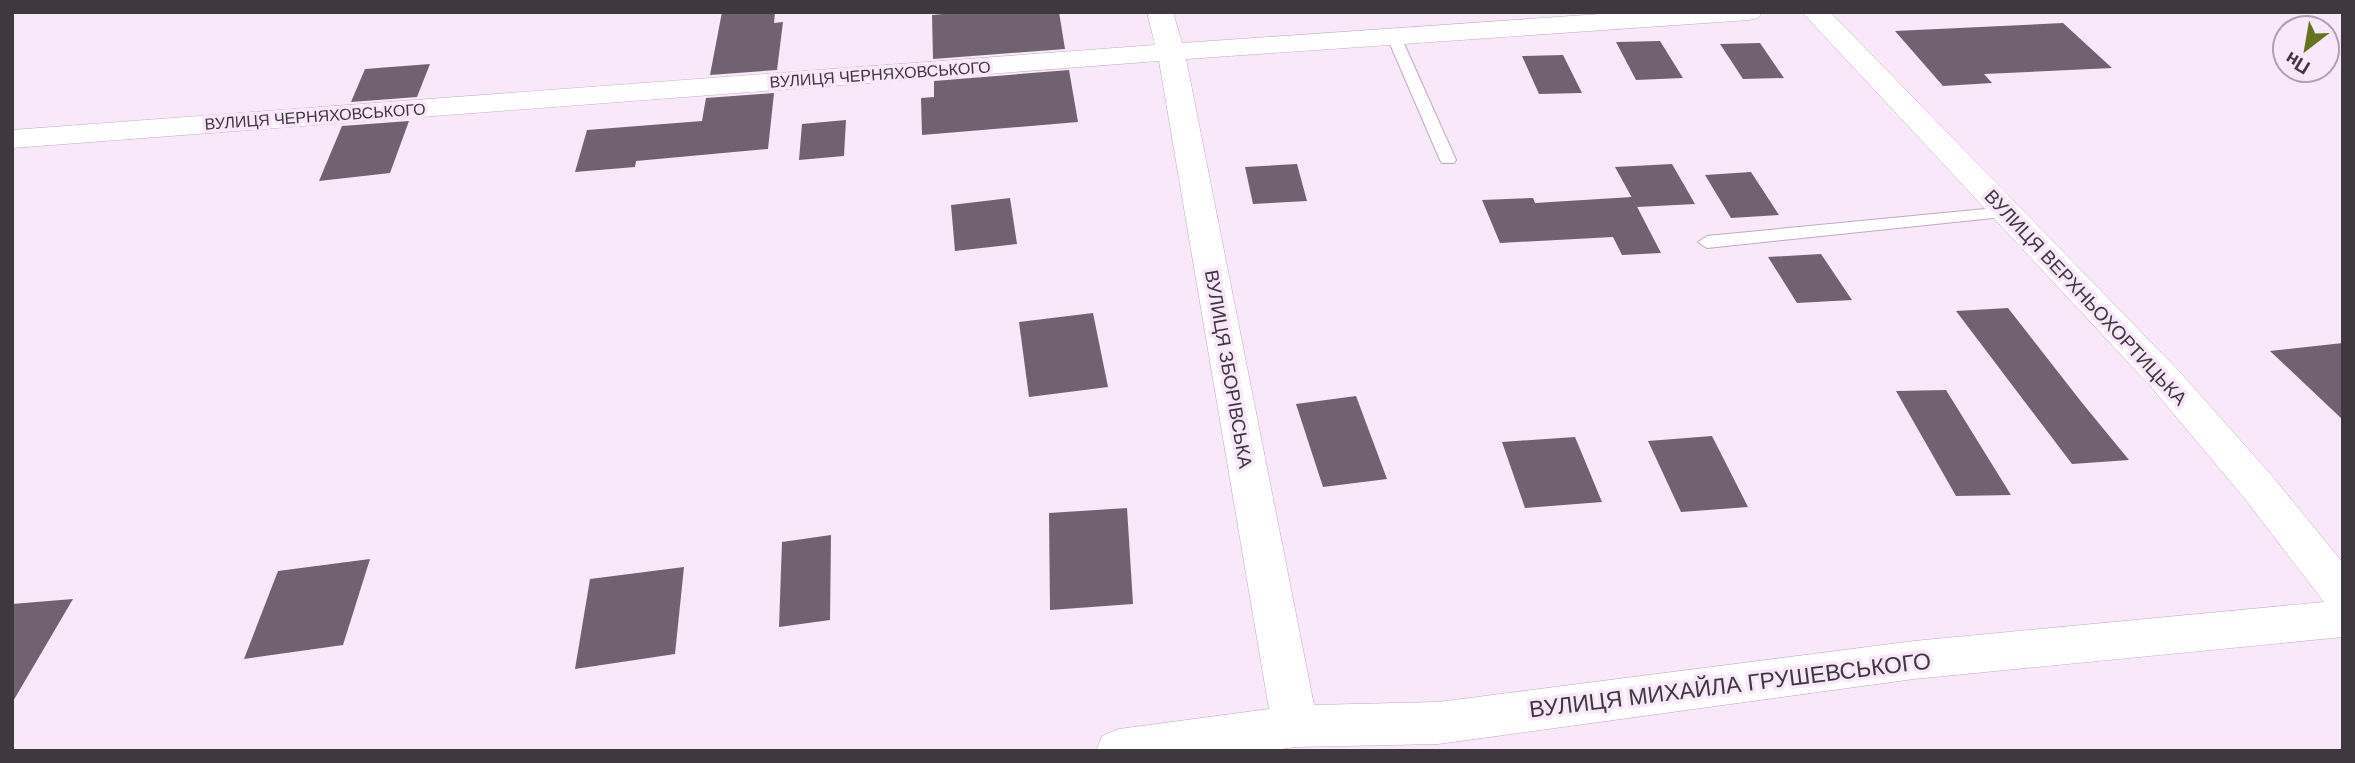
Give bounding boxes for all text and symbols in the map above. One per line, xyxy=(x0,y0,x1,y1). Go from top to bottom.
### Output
north arrow xyxy=(2271,14,2341,84)
text: Пн xyxy=(2281,48,2314,79)
street label: ВУЛИЦЯ ЧЕРНЯХОВСЬКОГО xyxy=(769,58,991,91)
street label: ВУЛИЦЯ ЧЕРНЯХОВСЬКОГО xyxy=(204,100,426,133)
street label: ВУЛИЦЯ ВЕРХНЬОХОРТИЦЬКА xyxy=(1980,185,2191,409)
street label: ВУЛИЦЯ ЗБОРІВСЬКА xyxy=(1201,268,1256,470)
street label: ВУЛИЦЯ МИХАЙЛА ГРУШЕВСЬКОГО xyxy=(1528,646,1932,723)

